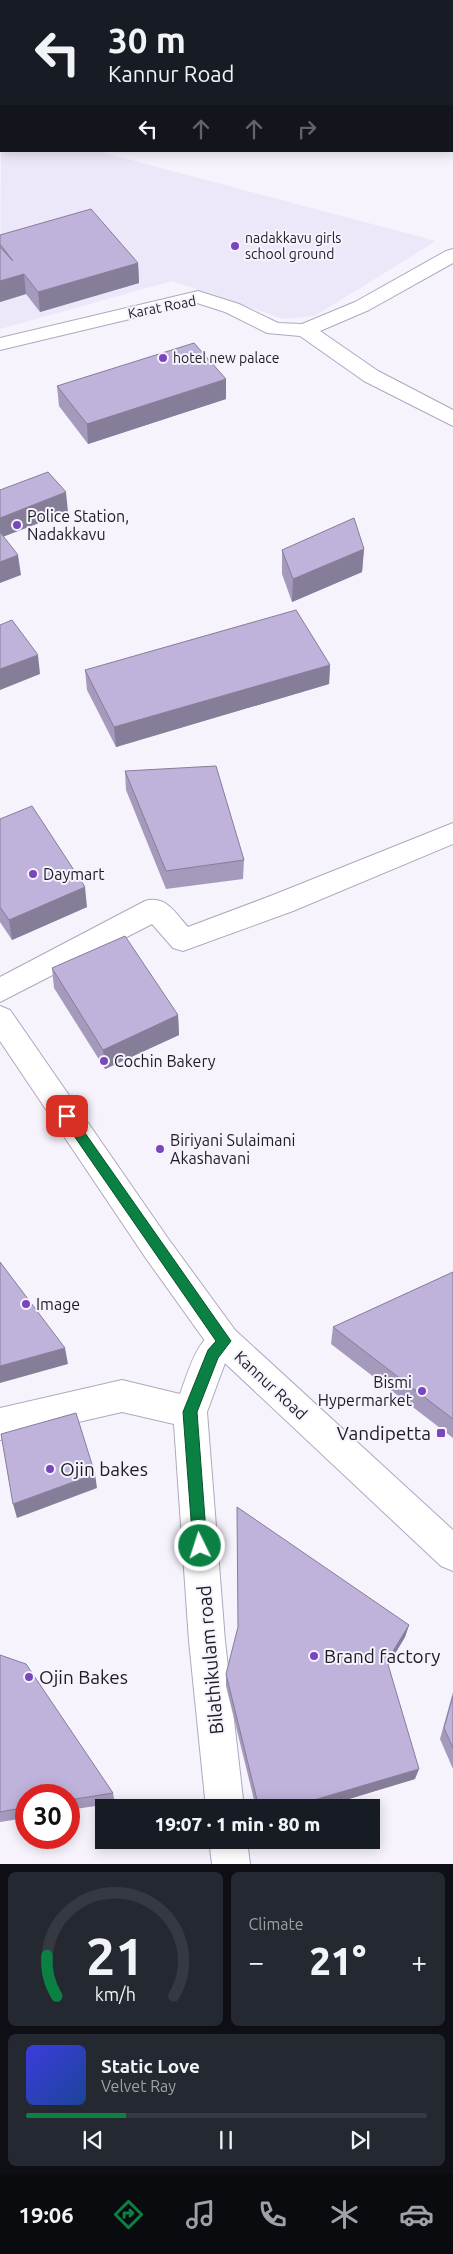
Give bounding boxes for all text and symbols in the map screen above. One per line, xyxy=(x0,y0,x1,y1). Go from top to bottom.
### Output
icon: left xyxy=(25,20,90,85)
text: 30 m xyxy=(108,20,186,60)
text: Kannur Road xyxy=(108,61,234,86)
icon: left xyxy=(134,115,162,143)
icon: ahead xyxy=(187,115,215,143)
icon: ahead xyxy=(240,115,268,143)
icon: right xyxy=(293,115,321,143)
place label: nadakkavu girls school ground xyxy=(245,230,341,262)
marker: nadakkavu girls school ground xyxy=(229,240,241,252)
street label: Karat Road xyxy=(127,293,197,321)
place label: hotel new palace xyxy=(173,350,280,366)
marker: hotel new palace xyxy=(157,352,169,364)
place label: Police Station, Nadakkavu xyxy=(27,507,129,543)
marker: Police Station, Nadakkavu xyxy=(11,519,23,531)
place label: Daymart xyxy=(43,865,105,883)
marker: Daymart xyxy=(27,868,39,880)
place label: Cochin Bakery xyxy=(114,1052,216,1070)
marker: Cochin Bakery xyxy=(98,1055,110,1067)
pin xyxy=(46,1095,88,1137)
icon: arrive xyxy=(53,1102,81,1130)
place label: Biriyani Sulaimani Akashavani xyxy=(170,1131,296,1167)
marker: Biriyani Sulaimani Akashavani xyxy=(154,1143,166,1155)
place label: Image xyxy=(36,1295,80,1313)
marker: Image xyxy=(20,1298,32,1310)
street label: Kannur Road xyxy=(231,1347,311,1423)
place label: Bismi Hypermarket xyxy=(318,1373,413,1409)
marker: Bismi Hypermarket xyxy=(416,1385,428,1397)
place label: Vandipetta xyxy=(337,1422,431,1444)
marker: Vandipetta xyxy=(435,1427,447,1439)
place label: Ojin bakes xyxy=(60,1458,148,1480)
marker: Ojin bakes xyxy=(44,1463,56,1475)
position arrow xyxy=(173,1519,225,1571)
street label: Bilathikulam road xyxy=(193,1585,227,1735)
place label: Brand factory xyxy=(324,1645,440,1667)
marker: Brand factory xyxy=(308,1650,320,1662)
place label: Ojin Bakes xyxy=(39,1666,128,1688)
marker: Ojin Bakes xyxy=(23,1671,35,1683)
speed limit sign: 30 xyxy=(15,1784,80,1849)
text: 19:07 · 1 min · 80 m xyxy=(155,1813,320,1835)
text: Climate xyxy=(249,1915,304,1933)
text: 21 xyxy=(86,1927,145,1985)
text: 21° xyxy=(309,1940,366,1982)
text: − xyxy=(249,1946,264,1977)
text: + xyxy=(411,1946,427,1977)
text: km/h xyxy=(95,1984,136,2004)
text: Static Love xyxy=(101,2055,200,2077)
text: Velvet Ray xyxy=(101,2077,176,2095)
icon: previous xyxy=(79,2126,107,2154)
icon: pause xyxy=(212,2126,240,2154)
icon: next xyxy=(346,2126,374,2154)
icon: directions xyxy=(111,2197,146,2232)
icon: music xyxy=(183,2197,218,2232)
icon: phone xyxy=(255,2197,290,2232)
icon: climate xyxy=(327,2197,362,2232)
icon: car xyxy=(399,2197,434,2232)
text: 19:06 xyxy=(19,2202,74,2227)

